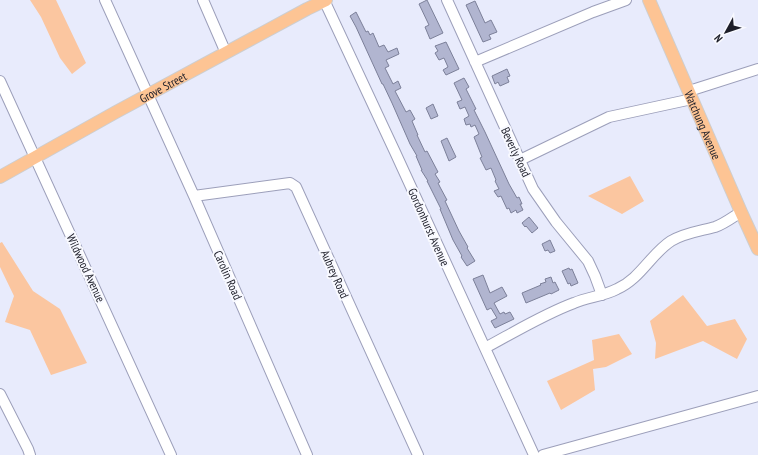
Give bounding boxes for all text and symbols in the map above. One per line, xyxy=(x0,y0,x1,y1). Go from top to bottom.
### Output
north arrow xyxy=(706,12,746,52)
text: N xyxy=(711,32,726,45)
street label: Grove Street xyxy=(137,68,189,106)
street label: Watchung Avenue xyxy=(682,88,725,162)
street label: Beverly Road xyxy=(498,125,534,179)
street label: Gordonhurst Avenue xyxy=(405,186,453,268)
street label: Wildwood Avenue xyxy=(64,231,108,305)
street label: Carolin Road xyxy=(211,248,245,302)
street label: Aubrey Road xyxy=(318,248,352,300)

